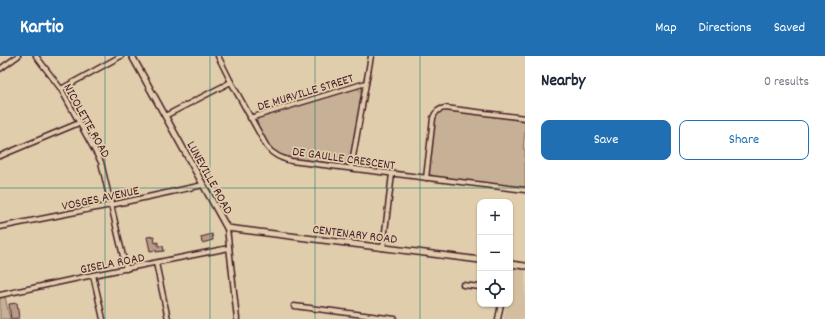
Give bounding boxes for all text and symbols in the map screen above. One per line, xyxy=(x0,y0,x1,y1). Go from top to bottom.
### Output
text: Kartio xyxy=(20,15,64,42)
text: Map xyxy=(655,18,677,38)
text: Directions xyxy=(699,18,752,38)
text: Saved xyxy=(774,18,805,38)
street label: DE MURVILLE STREET xyxy=(255,70,356,117)
text: Nearby xyxy=(541,70,585,94)
text: 0 results xyxy=(764,73,809,92)
street label: NICOLETTE ROAD xyxy=(58,81,114,162)
button: Save xyxy=(541,120,671,160)
button: Share xyxy=(679,120,809,160)
street label: LUNEVILLE ROAD xyxy=(181,138,237,219)
street label: DE GAULLE CRESCENT xyxy=(291,143,396,176)
street label: VOSGES AVENUE xyxy=(60,182,141,217)
map controls xyxy=(477,199,513,307)
button: + xyxy=(477,199,513,235)
street label: CENTENARY ROAD xyxy=(311,221,398,250)
button: − xyxy=(477,235,513,271)
street label: GISELA ROAD xyxy=(79,249,147,280)
button: locate xyxy=(477,271,513,307)

